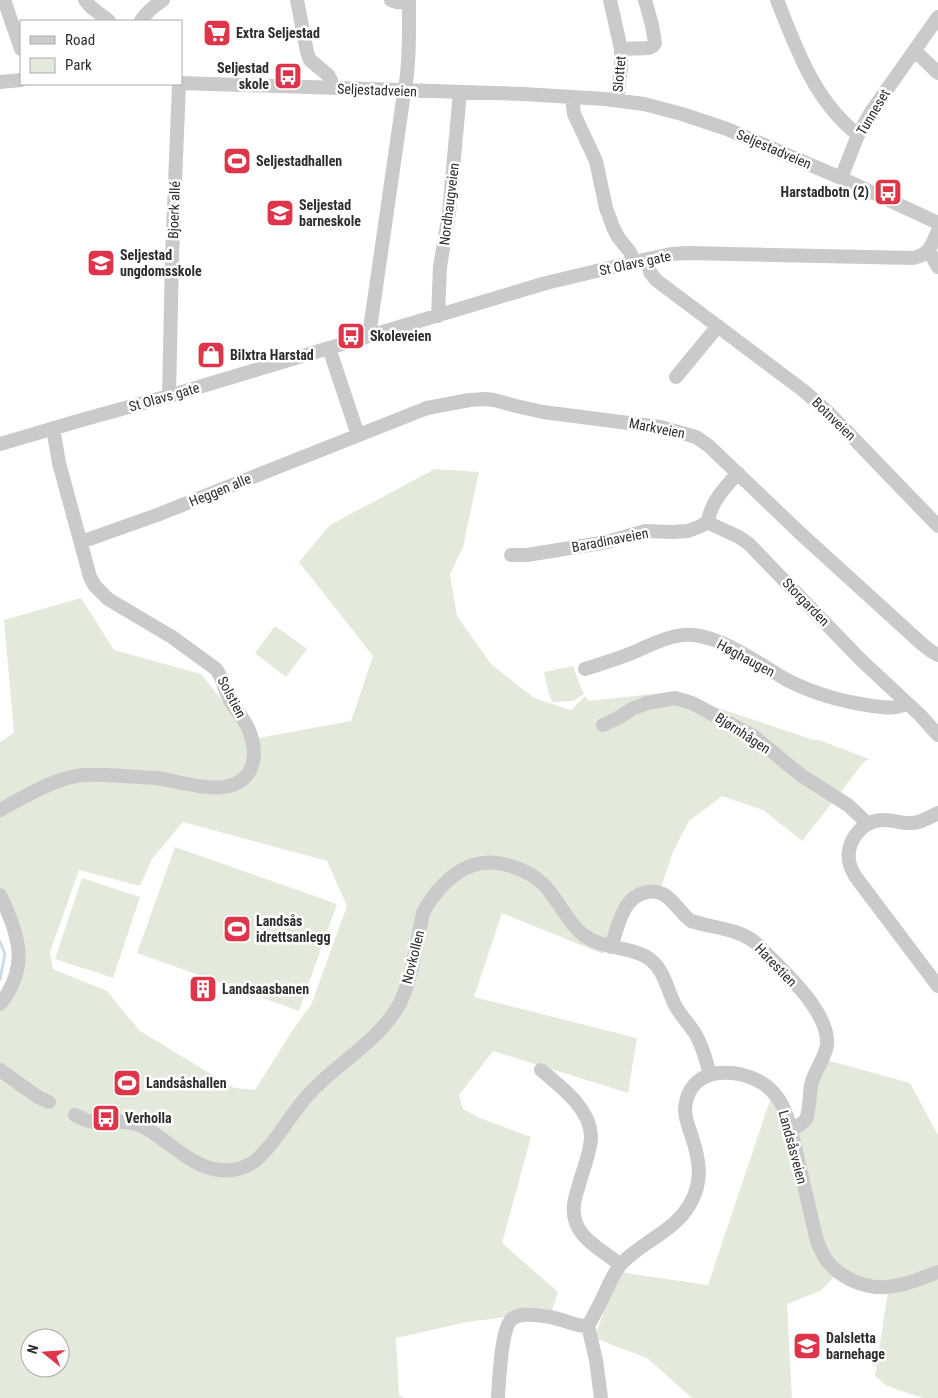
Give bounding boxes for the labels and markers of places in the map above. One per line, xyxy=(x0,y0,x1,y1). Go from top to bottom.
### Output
supermarket icon: Extra Seljestad xyxy=(202,18,232,48)
place label: Extra Seljestad xyxy=(236,25,320,41)
place label: Seljestad skole xyxy=(217,60,269,92)
bus stop icon: Seljestad skole xyxy=(273,61,303,91)
sports icon: Seljestadhallen xyxy=(222,146,252,176)
place label: Seljestadhallen xyxy=(256,153,342,169)
bus stop icon: Harstadbotn (2) xyxy=(873,177,903,207)
place label: Harstadbotn (2) xyxy=(781,184,869,201)
place label: Seljestad barneskole xyxy=(299,197,361,229)
school or university icon: Seljestad barneskole xyxy=(265,198,295,228)
place label: Seljestad ungdomsskole xyxy=(120,247,202,279)
school or university icon: Seljestad ungdomsskole xyxy=(86,248,116,278)
bus stop icon: Skoleveien xyxy=(336,321,366,351)
place label: Skoleveien xyxy=(370,328,431,344)
shop icon: Bilxtra Harstad xyxy=(196,340,226,370)
place label: Bilxtra Harstad xyxy=(230,347,314,363)
place label: Landsås idrettsanlegg xyxy=(256,913,330,945)
sports icon: Landsås idrettsanlegg xyxy=(222,914,252,944)
building icon: Landsaasbanen xyxy=(188,974,218,1004)
place label: Landsaasbanen xyxy=(222,981,309,997)
sports icon: Landsåshallen xyxy=(112,1068,142,1098)
place label: Landsåshallen xyxy=(146,1075,227,1091)
bus stop icon: Verholla xyxy=(91,1103,121,1133)
place label: Verholla xyxy=(125,1110,172,1126)
place label: Dalsletta barnehage xyxy=(826,1330,885,1362)
school or university icon: Dalsletta barnehage xyxy=(792,1331,822,1361)

